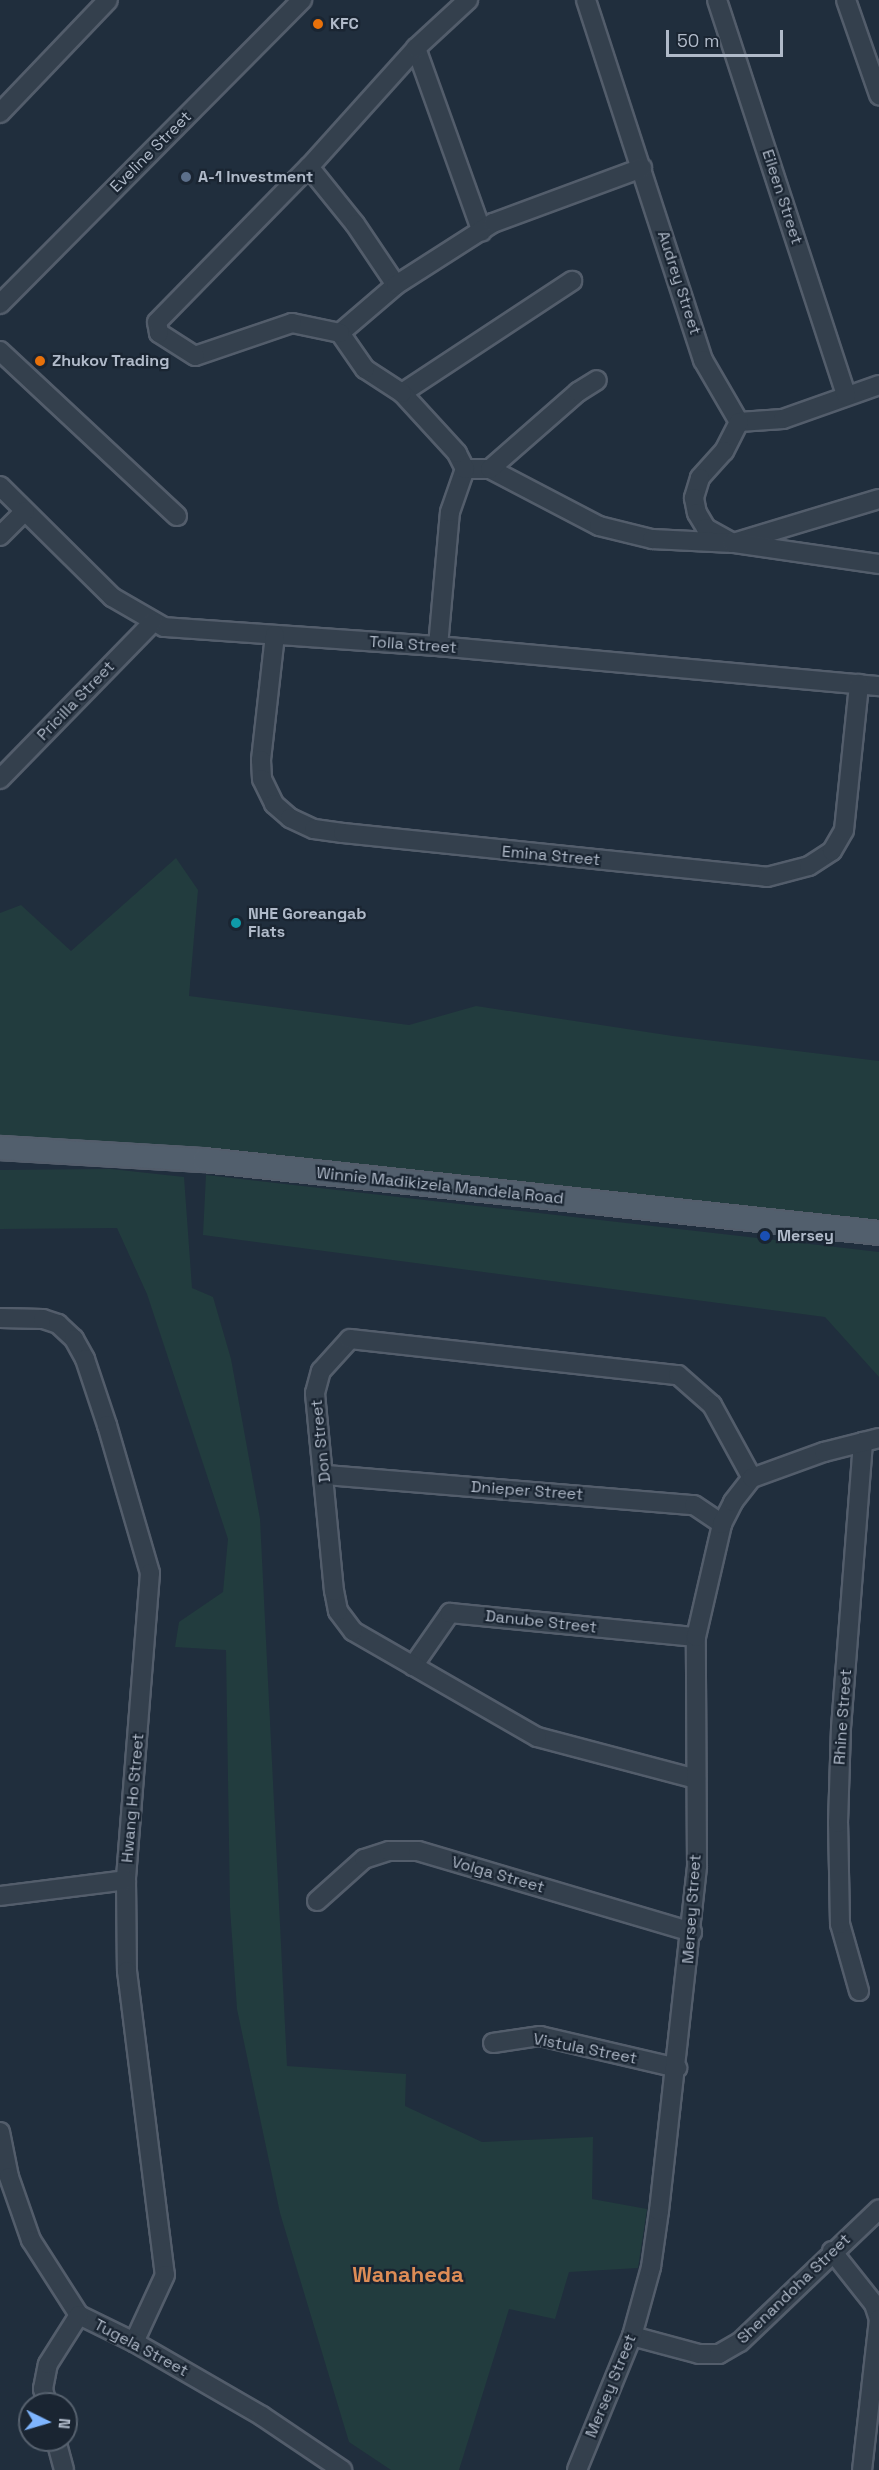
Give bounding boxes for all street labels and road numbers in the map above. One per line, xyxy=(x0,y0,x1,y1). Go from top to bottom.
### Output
street label: Eveline Street xyxy=(106,107,196,197)
street label: Eileen Street xyxy=(758,147,806,247)
street label: Audrey Street xyxy=(653,229,705,337)
street label: Tolla Street xyxy=(369,632,457,658)
street label: Pricilla Street xyxy=(33,657,119,745)
street label: Emina Street xyxy=(501,842,601,870)
street label: Winnie Madikizela Mandela Road xyxy=(315,1163,565,1209)
street label: Don Street xyxy=(307,1399,335,1483)
street label: Dnieper Street xyxy=(470,1477,584,1505)
street label: Danube Street xyxy=(484,1607,598,1637)
street label: Rhine Street xyxy=(830,1668,856,1766)
street label: Hwang Ho Street xyxy=(118,1732,148,1864)
street label: Volga Street xyxy=(449,1853,547,1897)
street label: Mersey Street xyxy=(679,1854,705,1964)
street label: Vistula Street xyxy=(531,2030,639,2068)
street label: Shenandoha Street xyxy=(733,2230,855,2348)
street label: Tugela Street xyxy=(91,2315,191,2381)
street label: Mersey Street xyxy=(582,2331,640,2441)

